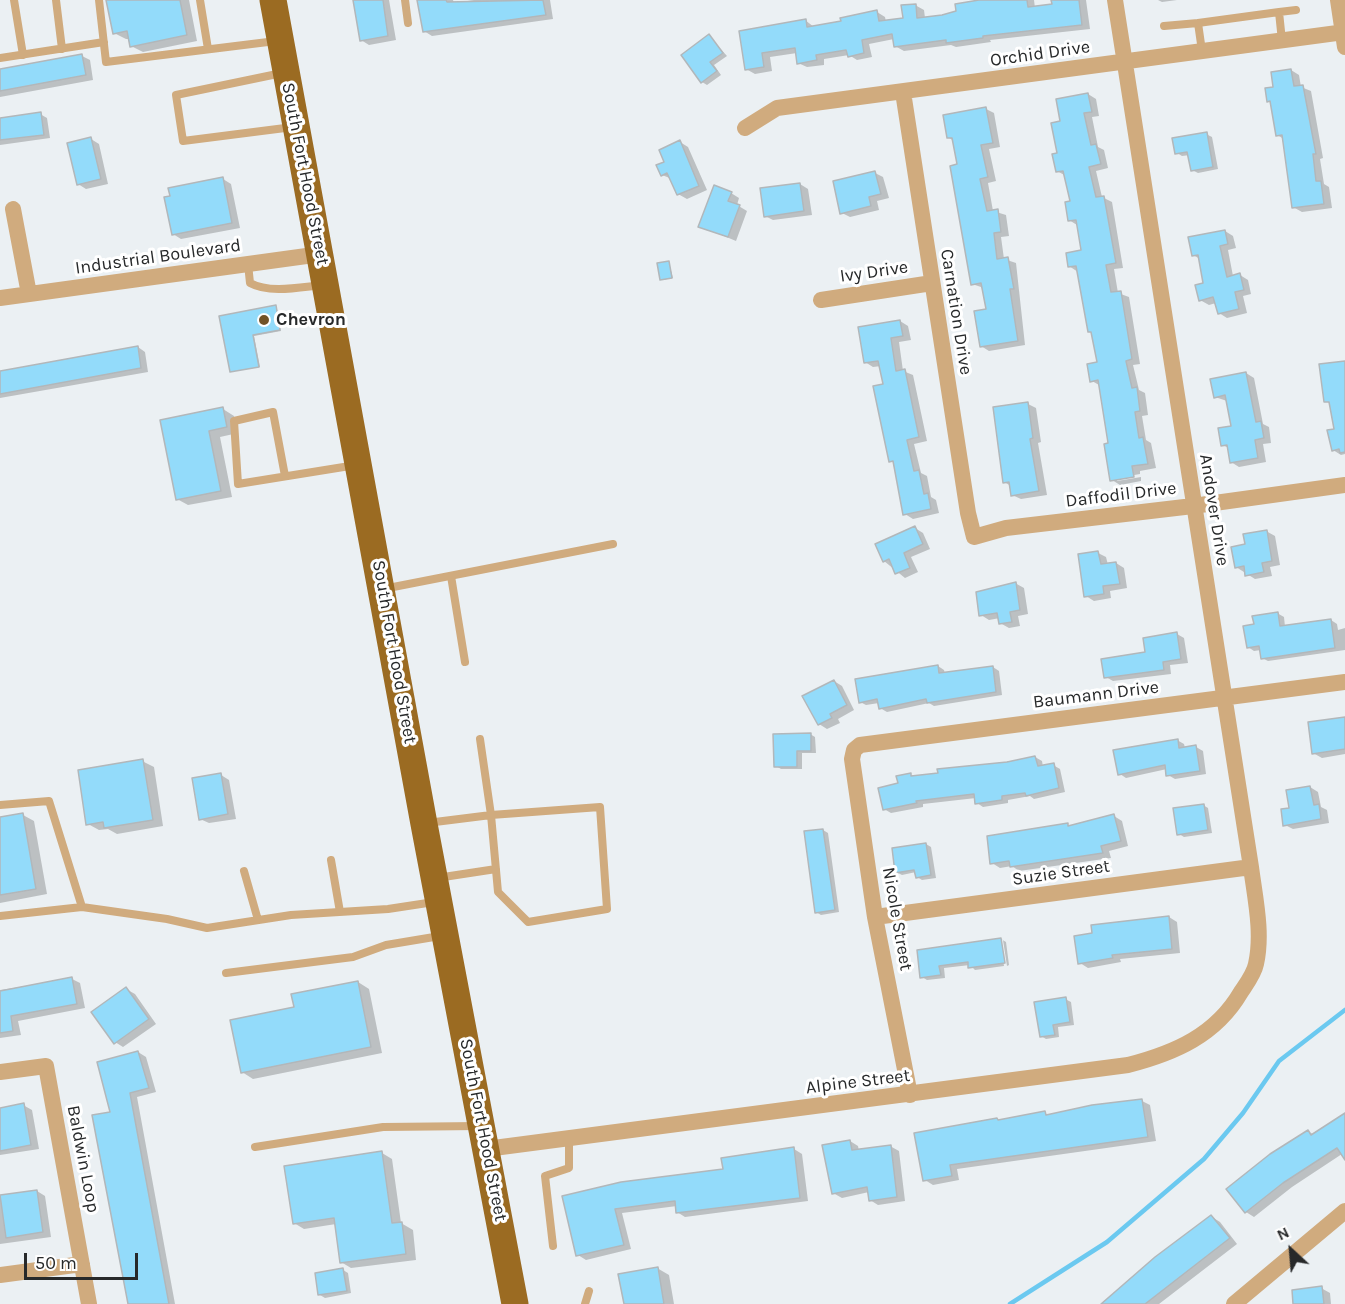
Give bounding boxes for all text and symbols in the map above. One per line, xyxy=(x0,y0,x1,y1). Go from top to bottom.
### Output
street label: Orchid Drive xyxy=(989,36,1091,72)
street label: South Fort Hood Street xyxy=(277,81,333,267)
street label: Industrial Boulevard xyxy=(74,235,242,279)
street label: Carnation Drive xyxy=(935,247,977,377)
street label: Ivy Drive xyxy=(838,257,910,287)
place label: Chevron xyxy=(276,309,346,331)
marker: Chevron xyxy=(257,313,271,327)
street label: Andover Drive xyxy=(1195,453,1233,567)
street label: Daffodil Drive xyxy=(1064,477,1178,513)
street label: South Fort Hood Street xyxy=(367,559,421,745)
street label: Baumann Drive xyxy=(1032,677,1160,713)
street label: Suzie Street xyxy=(1011,855,1111,891)
street label: Nicole Street xyxy=(877,866,917,972)
street label: South Fort Hood Street xyxy=(455,1037,511,1223)
street label: Alpine Street xyxy=(805,1065,911,1099)
street label: Baldwin Loop xyxy=(62,1103,104,1215)
north arrow xyxy=(1261,1220,1321,1280)
text: N xyxy=(1274,1222,1292,1244)
scale bar xyxy=(27,1241,141,1279)
text: 50 m xyxy=(35,1252,77,1274)

